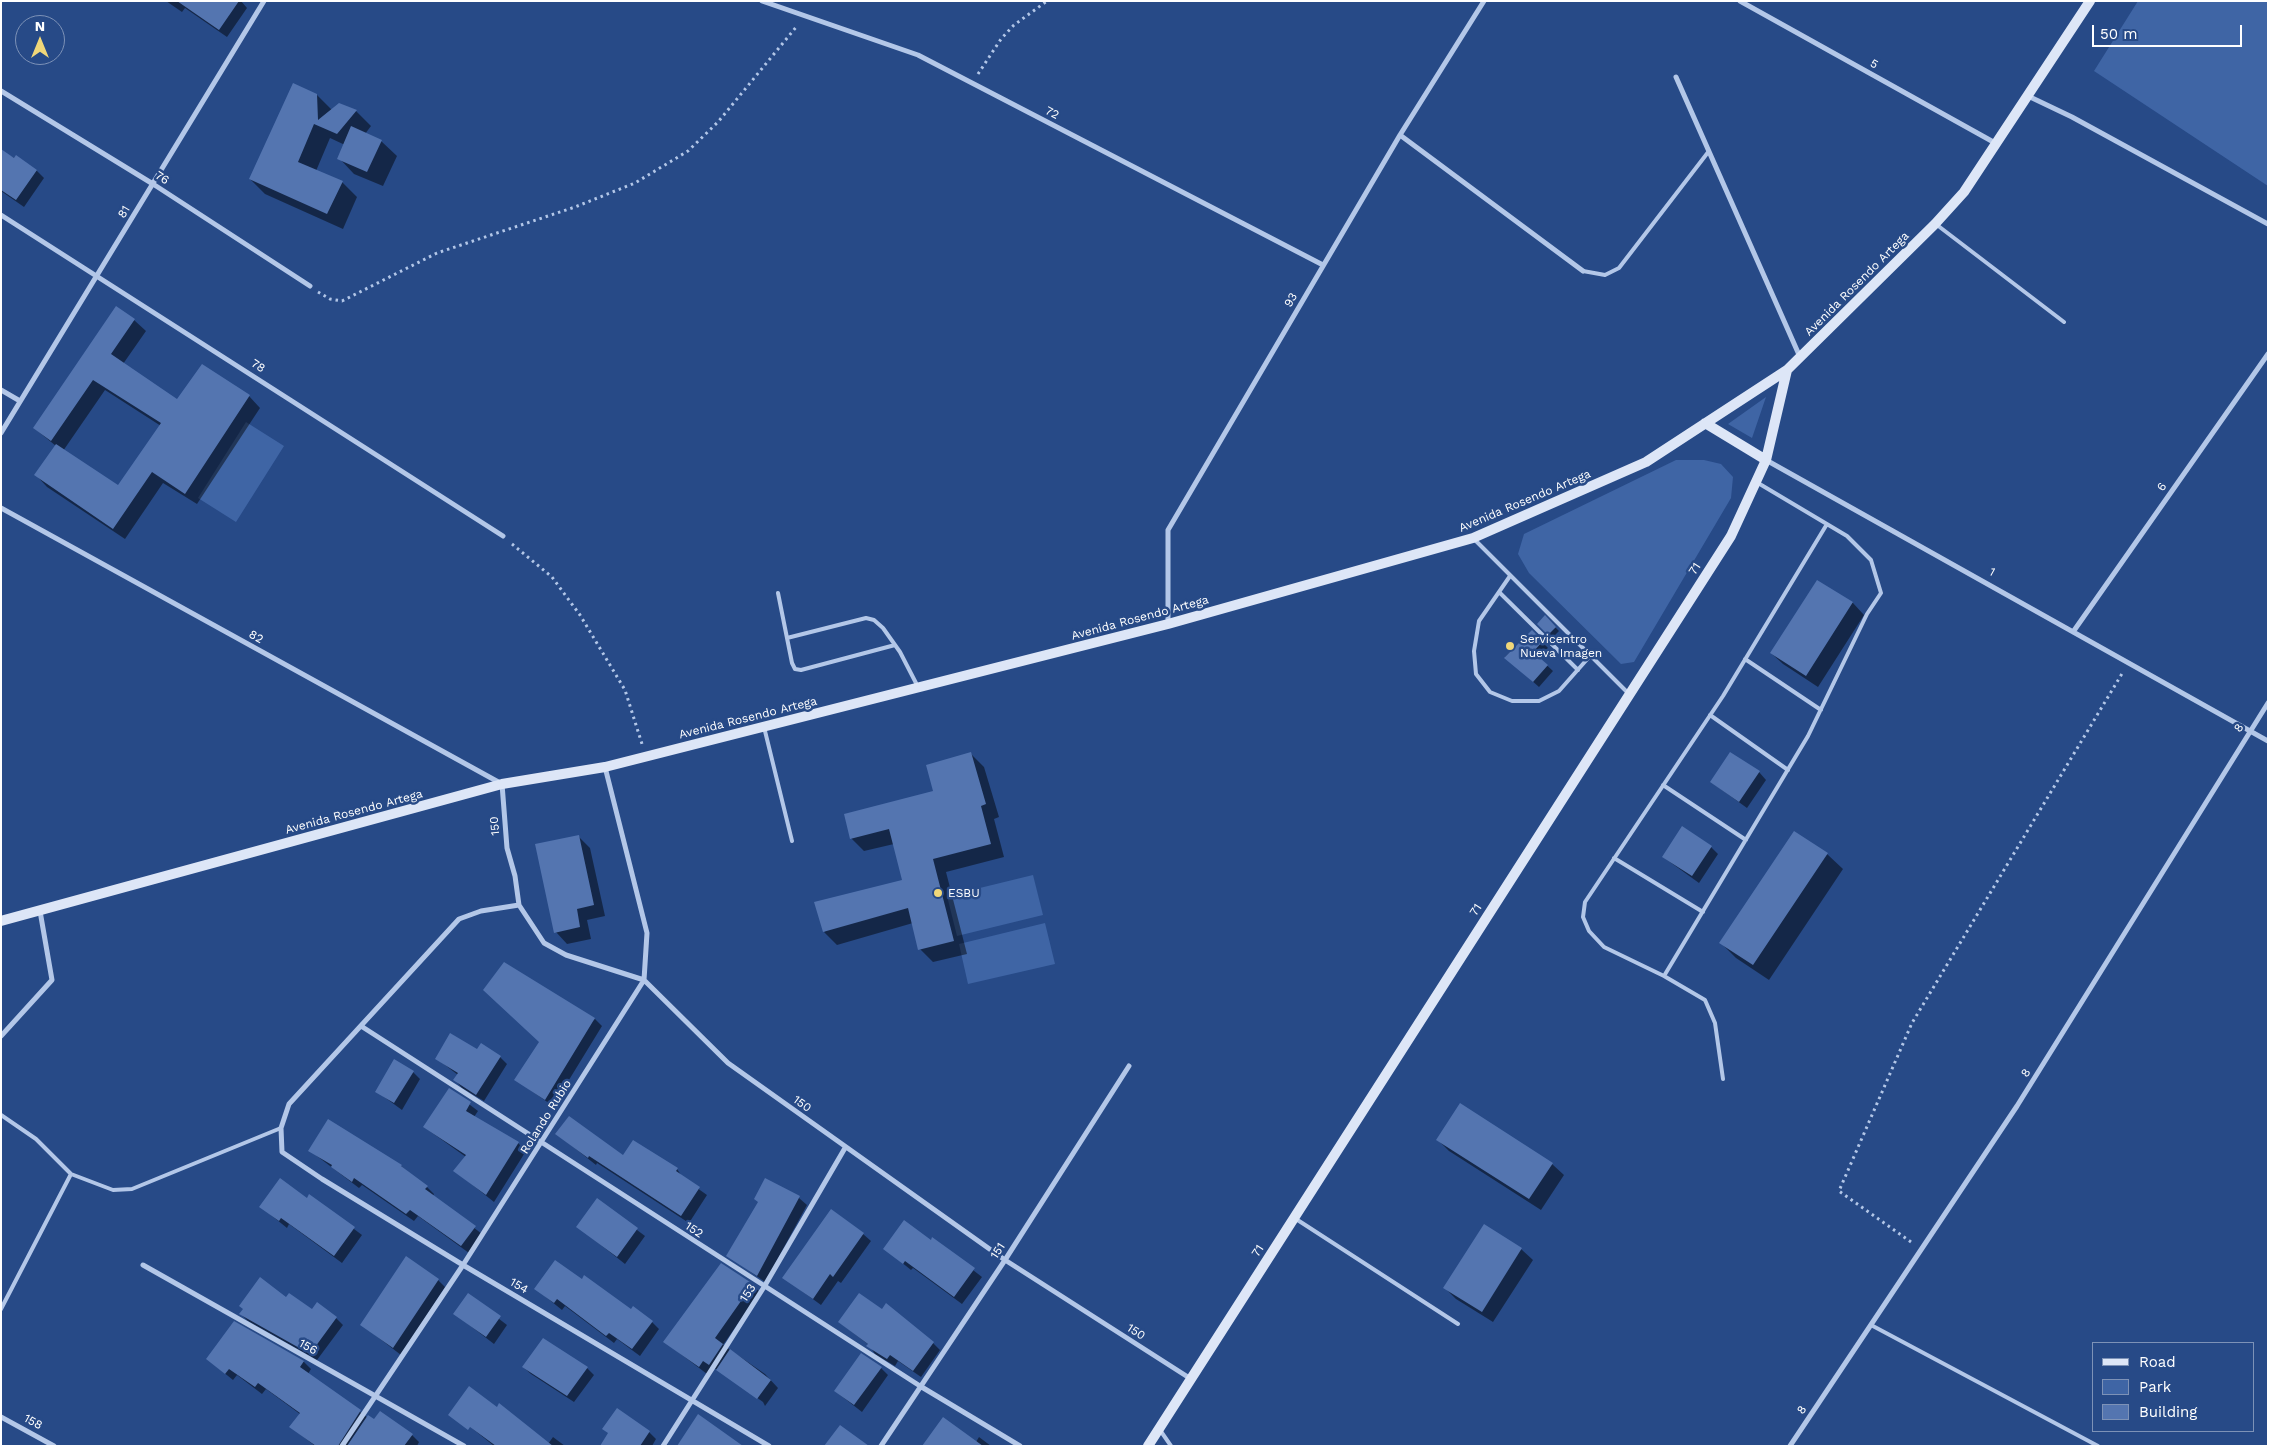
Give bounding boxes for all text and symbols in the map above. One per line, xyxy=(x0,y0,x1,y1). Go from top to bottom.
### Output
north arrow xyxy=(15,15,65,65)
scale bar xyxy=(2094,15,2244,47)
text: N xyxy=(35,18,45,34)
text: 50 m xyxy=(2100,25,2137,43)
street label: 5 xyxy=(1867,56,1881,72)
street label: 72 xyxy=(1043,103,1061,123)
street label: 76 xyxy=(152,168,172,188)
street label: 81 xyxy=(115,203,133,221)
street label: Avenida Rosendo Artega xyxy=(1802,229,1912,339)
street label: 93 xyxy=(1281,290,1301,310)
street label: 78 xyxy=(248,356,268,376)
street label: Avenida Rosendo Artega xyxy=(1457,467,1593,535)
street label: 6 xyxy=(2154,480,2170,494)
street label: 71 xyxy=(1686,560,1704,578)
street label: 1 xyxy=(1986,565,1998,579)
street label: Avenida Rosendo Artega xyxy=(1070,593,1210,643)
street label: 82 xyxy=(246,627,266,647)
place label: Servicentro Nueva Imagen xyxy=(1520,632,1602,660)
marker: Servicentro Nueva Imagen xyxy=(1504,640,1516,652)
street label: Avenida Rosendo Artega xyxy=(677,694,819,742)
street label: 8 xyxy=(2231,721,2247,735)
street label: Avenida Rosendo Artega xyxy=(284,787,424,837)
street label: 150 xyxy=(487,816,503,836)
place label: ESBU xyxy=(948,886,980,900)
marker: ESBU xyxy=(932,887,944,899)
street label: 71 xyxy=(1467,901,1485,919)
street label: 8 xyxy=(2018,1066,2034,1080)
street label: Rolando Rubio xyxy=(517,1077,575,1157)
street label: 150 xyxy=(790,1093,814,1115)
street label: 152 xyxy=(682,1219,706,1241)
street label: 151 xyxy=(988,1240,1008,1262)
street label: 71 xyxy=(1249,1242,1267,1260)
street label: 154 xyxy=(507,1275,531,1297)
street label: 153 xyxy=(737,1281,759,1305)
street label: 150 xyxy=(1124,1321,1148,1343)
street label: 156 xyxy=(296,1336,320,1358)
legend xyxy=(2092,1342,2254,1432)
text: Road xyxy=(2139,1353,2176,1371)
text: Park xyxy=(2139,1378,2171,1396)
street label: 8 xyxy=(1794,1403,1810,1417)
text: Building xyxy=(2139,1403,2197,1421)
street label: 158 xyxy=(21,1411,45,1433)

